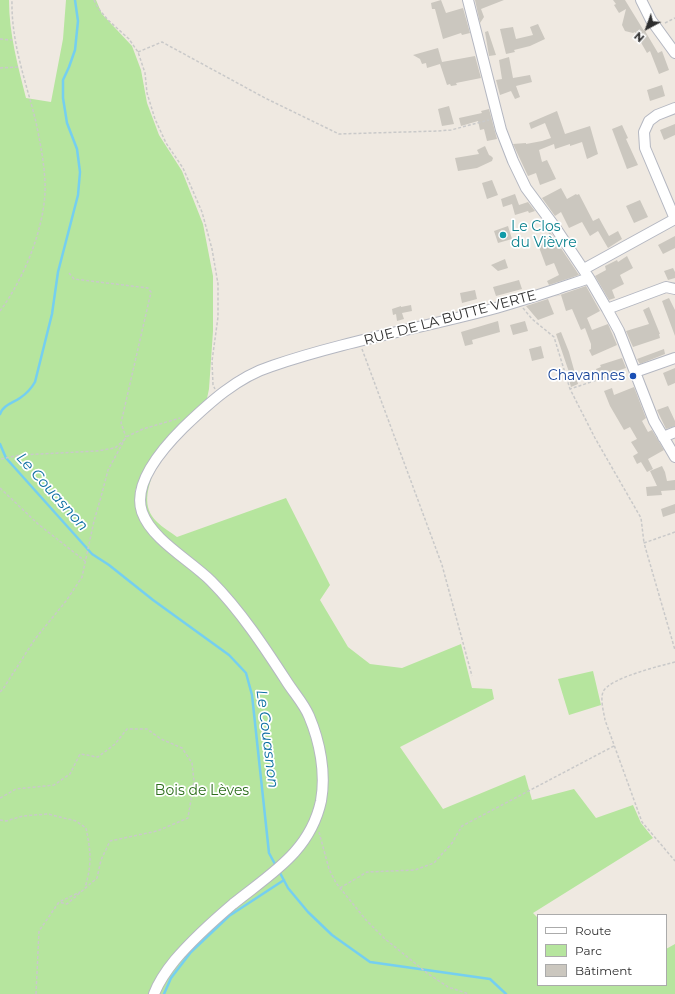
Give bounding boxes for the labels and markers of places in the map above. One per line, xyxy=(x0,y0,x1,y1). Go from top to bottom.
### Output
place label: Le Clos du Vièvre xyxy=(511,219,577,252)
marker: Le Clos du Vièvre xyxy=(498,230,508,240)
place label: Chavannes xyxy=(548,368,625,384)
marker: Chavannes xyxy=(628,371,638,381)

